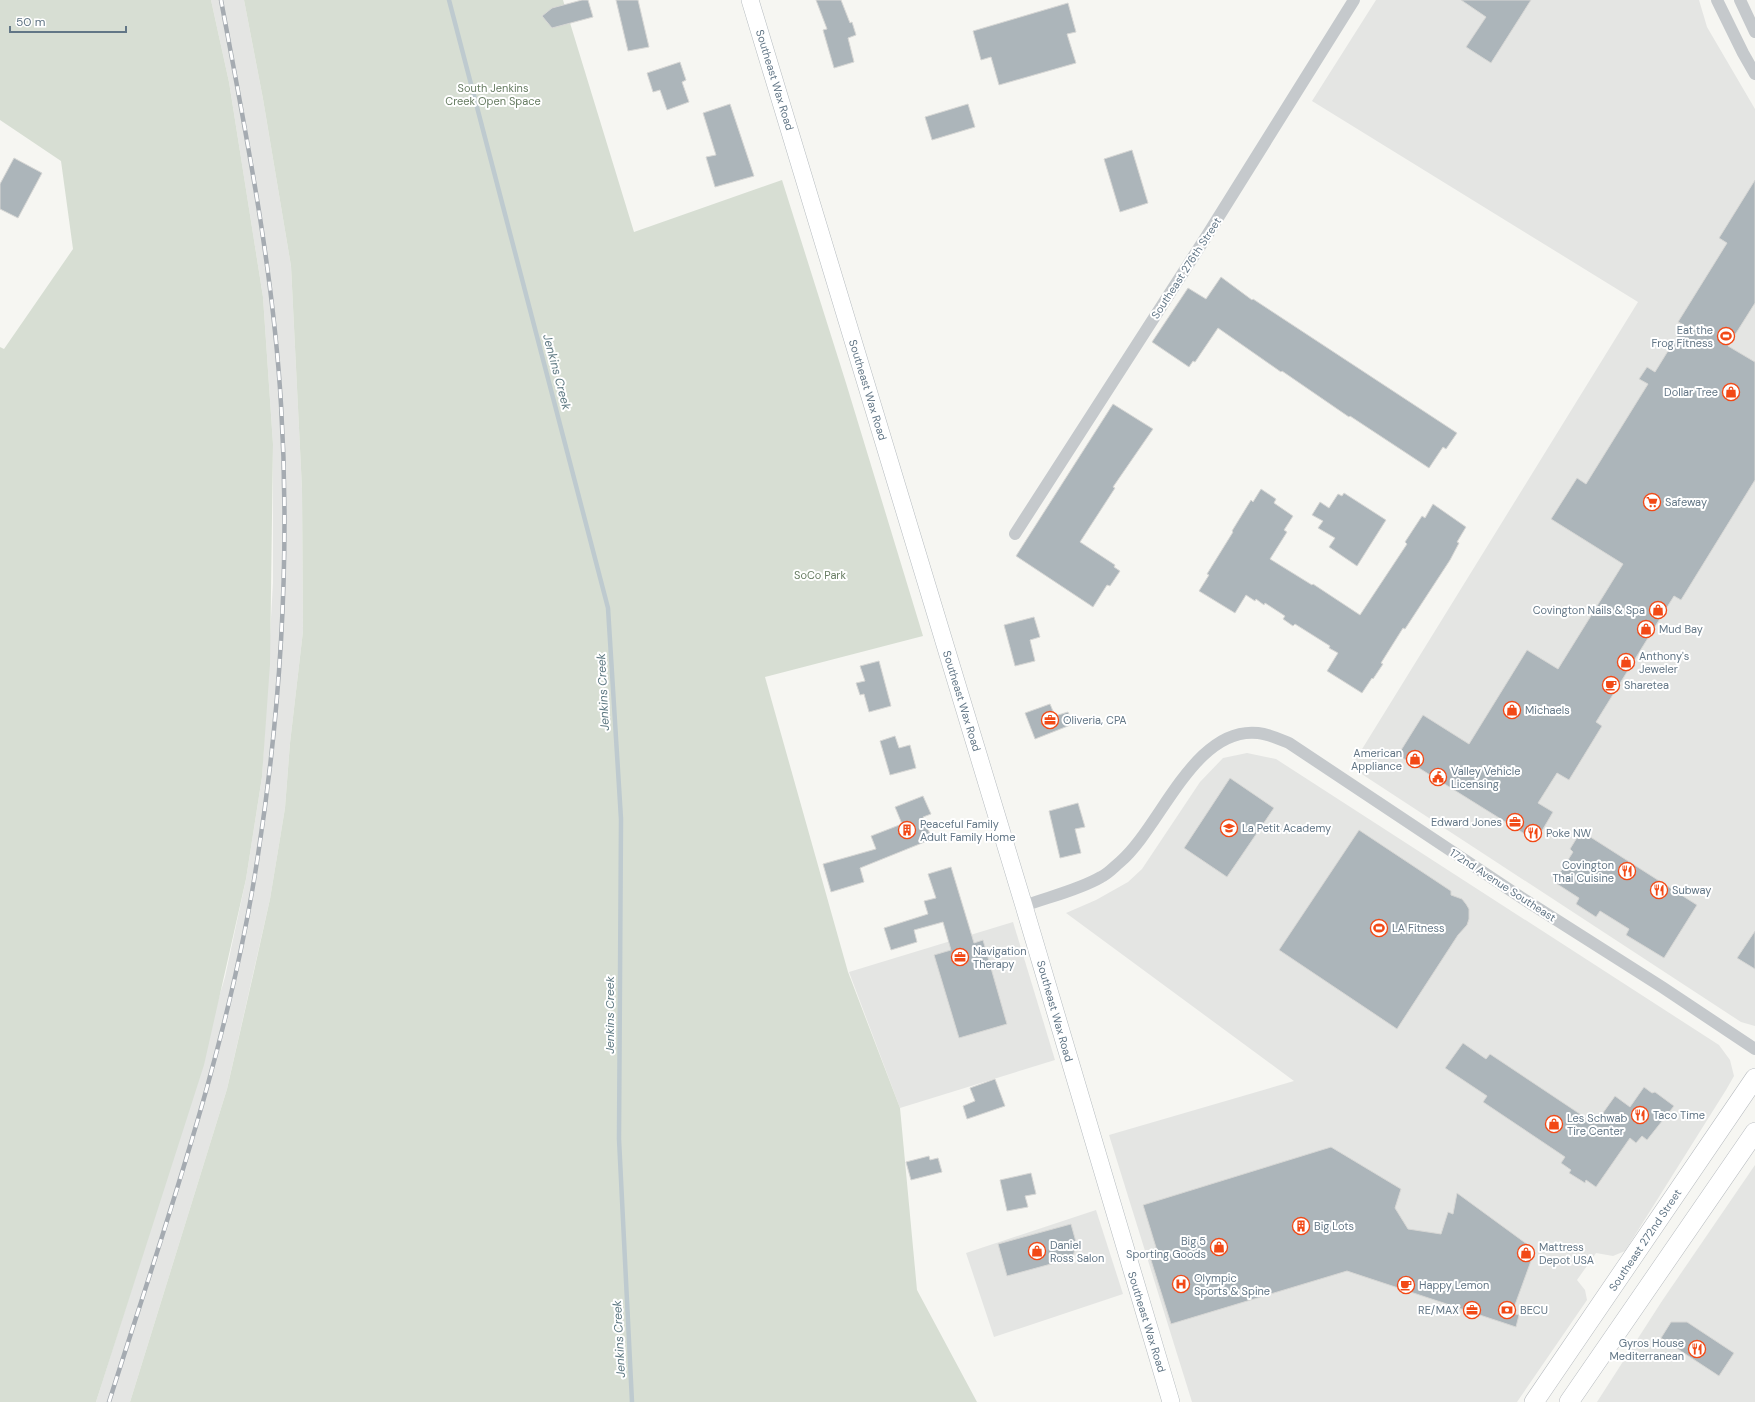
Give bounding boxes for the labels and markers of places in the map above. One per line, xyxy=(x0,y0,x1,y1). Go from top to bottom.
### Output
place label: Eat the Frog Fitness xyxy=(1651,323,1713,350)
sports icon: Eat the Frog Fitness xyxy=(1716,326,1736,346)
shop icon: Dollar Tree xyxy=(1721,382,1741,402)
place label: Dollar Tree xyxy=(1664,385,1718,399)
supermarket icon: Safeway xyxy=(1642,492,1662,512)
place label: Safeway xyxy=(1665,495,1707,509)
shop icon: Covington Nails & Spa xyxy=(1648,600,1668,620)
place label: Covington Nails & Spa xyxy=(1533,603,1645,617)
shop icon: Mud Bay xyxy=(1636,619,1656,639)
place label: Mud Bay xyxy=(1659,622,1703,636)
place label: Anthony's Jeweler xyxy=(1639,649,1689,676)
shop icon: Anthony's Jeweler xyxy=(1616,652,1636,672)
cafe icon: Sharetea xyxy=(1601,675,1621,695)
place label: Sharetea xyxy=(1624,678,1669,692)
shop icon: Michaels xyxy=(1502,700,1522,720)
place label: Michaels xyxy=(1525,703,1570,717)
office icon: Oliveria, CPA xyxy=(1040,710,1060,730)
place label: Oliveria, CPA xyxy=(1063,713,1127,727)
place label: American Appliance xyxy=(1351,746,1402,773)
shop icon: American Appliance xyxy=(1405,749,1425,769)
place label: Valley Vehicle Licensing xyxy=(1451,764,1521,791)
public building icon: Valley Vehicle Licensing xyxy=(1428,767,1448,787)
office icon: Edward Jones xyxy=(1505,812,1525,832)
place label: Edward Jones xyxy=(1431,815,1502,829)
place label: Peaceful Family Adult Family Home xyxy=(920,817,1015,844)
school or university icon: La Petit Academy xyxy=(1219,818,1239,838)
building icon: Peaceful Family Adult Family Home xyxy=(897,820,917,840)
place label: La Petit Academy xyxy=(1242,821,1331,835)
restaurant icon: Poke NW xyxy=(1523,823,1543,843)
place label: Poke NW xyxy=(1546,826,1592,840)
place label: Covington Thai Cuisine xyxy=(1552,858,1614,885)
restaurant icon: Covington Thai Cuisine xyxy=(1617,861,1637,881)
restaurant icon: Subway xyxy=(1649,880,1669,900)
place label: Subway xyxy=(1672,883,1712,897)
sports icon: LA Fitness xyxy=(1369,918,1389,938)
place label: LA Fitness xyxy=(1392,921,1444,935)
place label: Navigation Therapy xyxy=(973,944,1027,971)
office icon: Navigation Therapy xyxy=(950,947,970,967)
restaurant icon: Taco Time xyxy=(1630,1105,1650,1125)
place label: Taco Time xyxy=(1653,1108,1705,1122)
place label: Les Schwab Tire Center xyxy=(1567,1111,1627,1138)
shop icon: Les Schwab Tire Center xyxy=(1544,1114,1564,1134)
building icon: Big Lots xyxy=(1291,1216,1311,1236)
place label: Big Lots xyxy=(1314,1219,1354,1233)
place label: Big 5 Sporting Goods xyxy=(1126,1234,1206,1261)
shop icon: Big 5 Sporting Goods xyxy=(1209,1237,1229,1257)
place label: Daniel Ross Salon xyxy=(1050,1238,1104,1265)
place label: Mattress Depot USA xyxy=(1539,1240,1594,1267)
shop icon: Daniel Ross Salon xyxy=(1027,1241,1047,1261)
shop icon: Mattress Depot USA xyxy=(1516,1243,1536,1263)
place label: Olympic Sports & Spine xyxy=(1194,1271,1270,1298)
hospital icon: Olympic Sports & Spine xyxy=(1171,1274,1191,1294)
cafe icon: Happy Lemon xyxy=(1396,1275,1416,1295)
place label: Happy Lemon xyxy=(1419,1278,1489,1292)
office icon: RE/MAX xyxy=(1462,1300,1482,1320)
bank icon: BECU xyxy=(1497,1300,1517,1320)
place label: RE/MAX xyxy=(1418,1303,1459,1317)
place label: BECU xyxy=(1520,1303,1548,1317)
place label: Gyros House Mediterranean xyxy=(1610,1336,1684,1363)
restaurant icon: Gyros House Mediterranean xyxy=(1687,1339,1707,1359)

